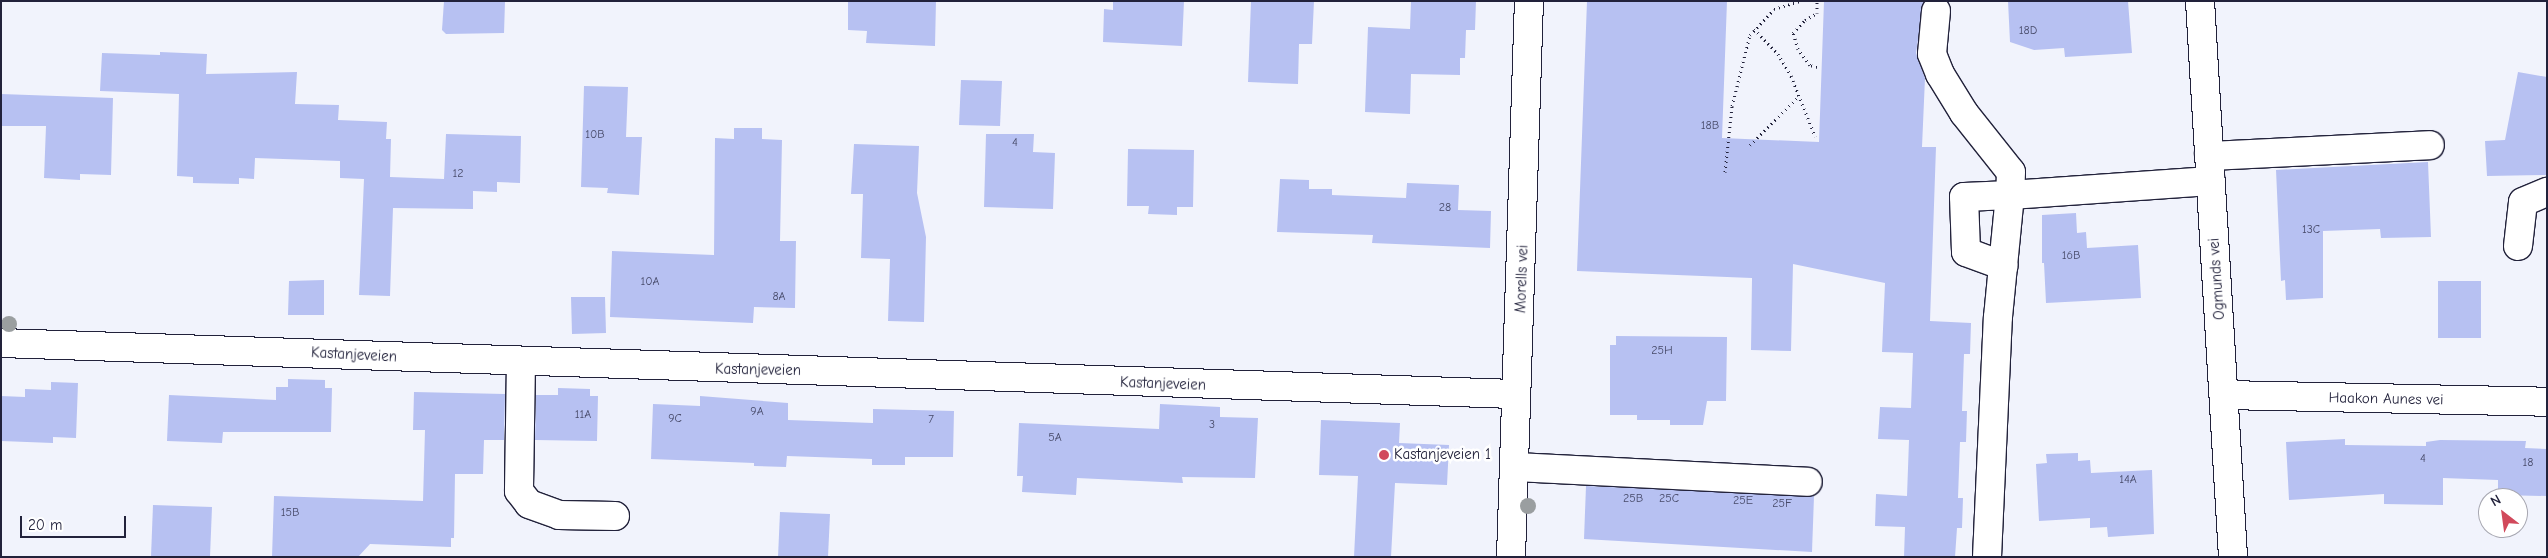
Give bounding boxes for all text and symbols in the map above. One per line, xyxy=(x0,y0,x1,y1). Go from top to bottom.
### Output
house number: 18D xyxy=(2019,24,2037,38)
house number: 18B xyxy=(1701,119,1719,133)
house number: 10B xyxy=(585,128,605,142)
house number: 4 xyxy=(1012,136,1018,150)
house number: 12 xyxy=(452,167,464,181)
house number: 28 xyxy=(1439,201,1451,215)
house number: 13C xyxy=(2302,223,2320,237)
street label: Ogmunds vei xyxy=(2205,237,2229,321)
street label: Morells vei xyxy=(1512,245,1532,313)
house number: 16B xyxy=(2062,249,2080,263)
house number: 10A xyxy=(640,275,660,289)
house number: 8A xyxy=(772,290,786,304)
street label: Kastanjeveien xyxy=(311,344,397,366)
house number: 25H xyxy=(1651,344,1673,358)
street label: Kastanjeveien xyxy=(715,360,801,380)
street label: Kastanjeveien xyxy=(1120,374,1206,394)
street label: Haakon Aunes vei xyxy=(2328,389,2444,409)
house number: 9A xyxy=(750,405,764,419)
house number: 11A xyxy=(575,408,591,422)
house number: 9C xyxy=(668,412,682,426)
house number: 7 xyxy=(928,413,934,427)
house number: 3 xyxy=(1209,418,1215,432)
house number: 5A xyxy=(1048,431,1062,445)
place label: Kastanjeveien 1 xyxy=(1394,446,1491,464)
marker: Kastanjeveien 1 xyxy=(1378,449,1390,461)
house number: 4 xyxy=(2420,452,2426,466)
house number: 18 xyxy=(2523,456,2533,470)
house number: 14A xyxy=(2119,473,2137,487)
north arrow xyxy=(2478,488,2528,538)
text: N xyxy=(2488,491,2504,510)
house number: 25B xyxy=(1623,492,1643,506)
house number: 25C xyxy=(1659,492,1679,506)
house number: 25E xyxy=(1733,494,1753,508)
house number: 25F xyxy=(1772,497,1792,511)
scale bar xyxy=(22,506,129,538)
house number: 15B xyxy=(281,506,299,520)
text: 20 m xyxy=(28,516,62,534)

